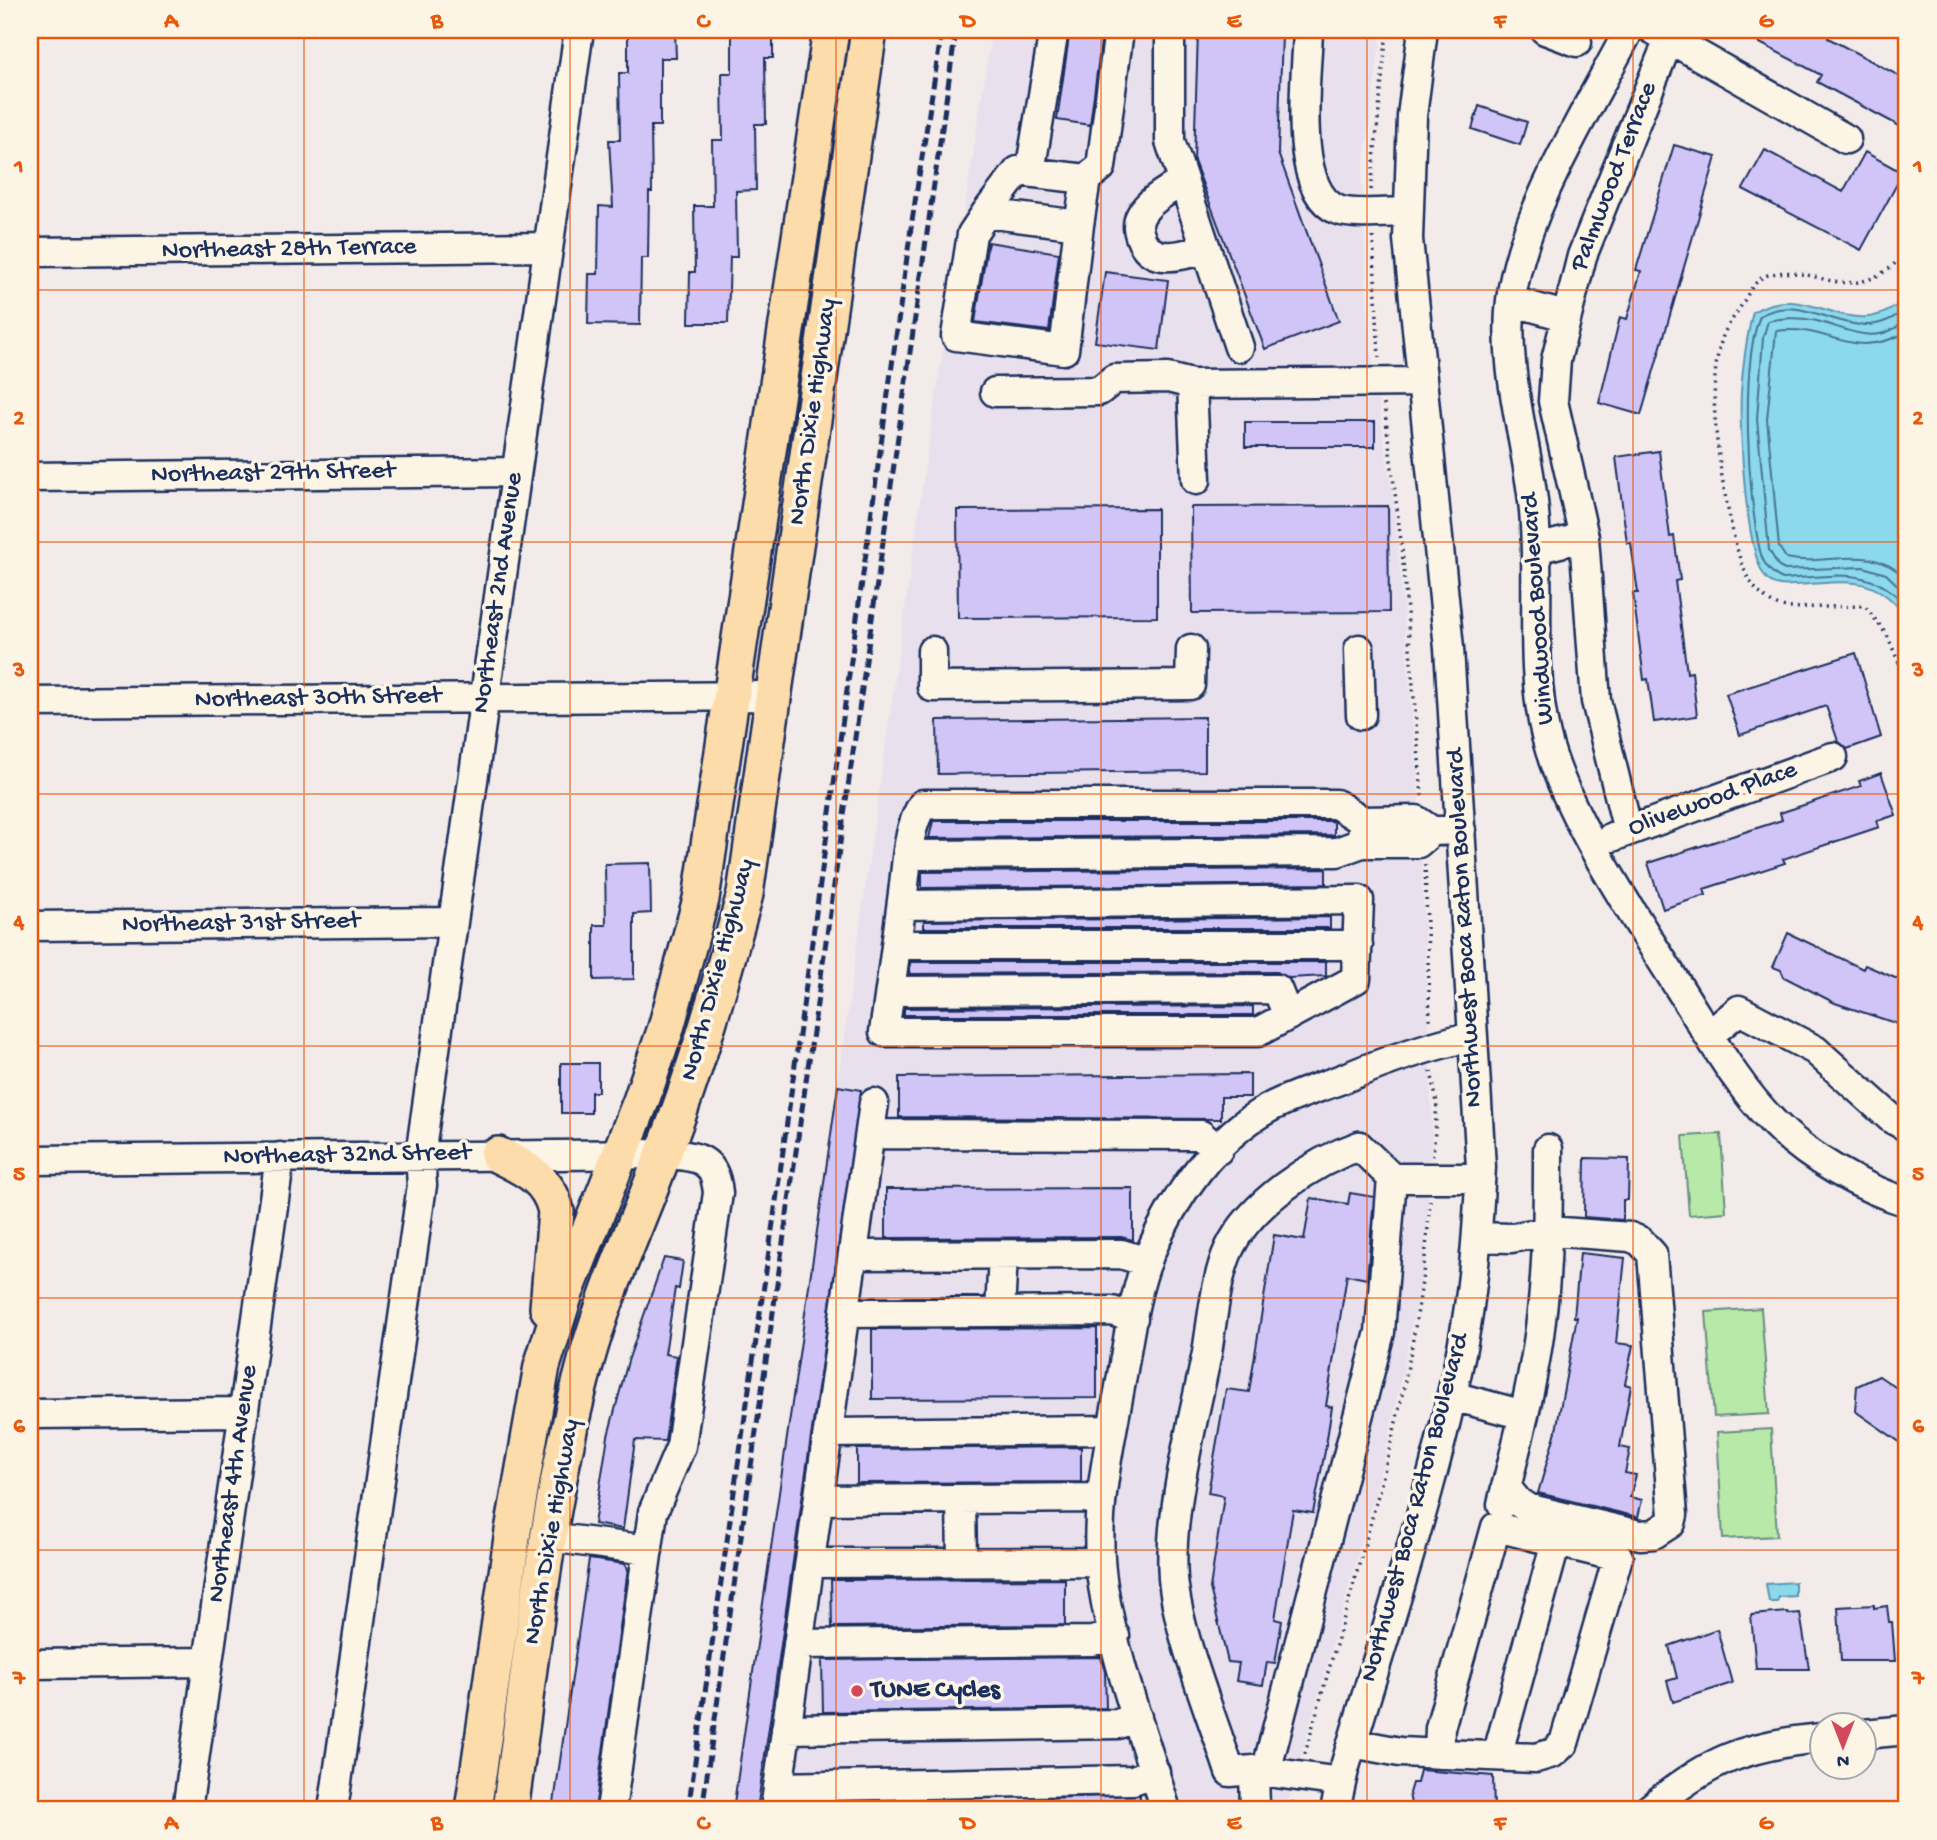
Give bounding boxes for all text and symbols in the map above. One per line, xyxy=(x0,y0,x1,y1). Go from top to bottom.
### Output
text: A xyxy=(163,9,179,36)
text: B xyxy=(430,9,444,36)
text: C xyxy=(697,9,712,36)
text: D xyxy=(959,9,977,36)
text: E xyxy=(1227,9,1243,36)
text: F xyxy=(1493,9,1508,36)
text: G xyxy=(1759,9,1775,36)
street label: Palmwood Terrace xyxy=(1564,78,1666,277)
text: 1 xyxy=(13,154,24,181)
text: 1 xyxy=(1912,154,1923,181)
street label: Northeast 28th Terrace xyxy=(161,232,417,268)
street label: North Dixie Highway xyxy=(783,297,845,527)
text: 2 xyxy=(13,406,25,433)
text: 2 xyxy=(1912,406,1924,433)
street label: Northeast 29th Street xyxy=(151,456,398,492)
street label: Northeast 2nd Avenue xyxy=(467,470,531,716)
street label: Windwood Boulevard xyxy=(1515,490,1563,726)
text: 3 xyxy=(12,658,25,685)
text: 3 xyxy=(1911,658,1924,685)
street label: Northeast 30th Street xyxy=(194,681,444,717)
street label: Northwest Boca Raton Boulevard xyxy=(1441,746,1491,1108)
street label: Olivewood Place xyxy=(1624,755,1802,845)
street label: North Dixie Highway xyxy=(674,855,764,1084)
street label: Northeast 31st Street xyxy=(122,906,363,942)
text: 4 xyxy=(13,910,25,937)
text: 4 xyxy=(1912,910,1924,937)
street label: Northeast 32nd Street xyxy=(223,1138,474,1174)
text: 5 xyxy=(13,1162,25,1189)
text: 5 xyxy=(1912,1162,1924,1189)
street label: Northwest Boca Raton Boulevard xyxy=(1355,1329,1478,1686)
street label: Northeast 4th Avenue xyxy=(202,1363,266,1605)
text: 6 xyxy=(13,1414,26,1441)
text: 6 xyxy=(1912,1414,1925,1441)
street label: North Dixie Highway xyxy=(518,1417,588,1647)
text: 7 xyxy=(12,1666,26,1693)
text: 7 xyxy=(1911,1666,1925,1693)
place label: TUNE Cycles xyxy=(869,1676,1001,1707)
marker: TUNE Cycles xyxy=(849,1683,865,1699)
north arrow xyxy=(1808,1710,1878,1780)
text: N xyxy=(1837,1748,1849,1771)
text: A xyxy=(163,1811,179,1838)
text: B xyxy=(430,1811,444,1838)
text: C xyxy=(697,1811,712,1838)
text: D xyxy=(959,1811,977,1838)
text: E xyxy=(1227,1811,1243,1838)
text: F xyxy=(1493,1811,1508,1838)
text: G xyxy=(1759,1811,1775,1838)

